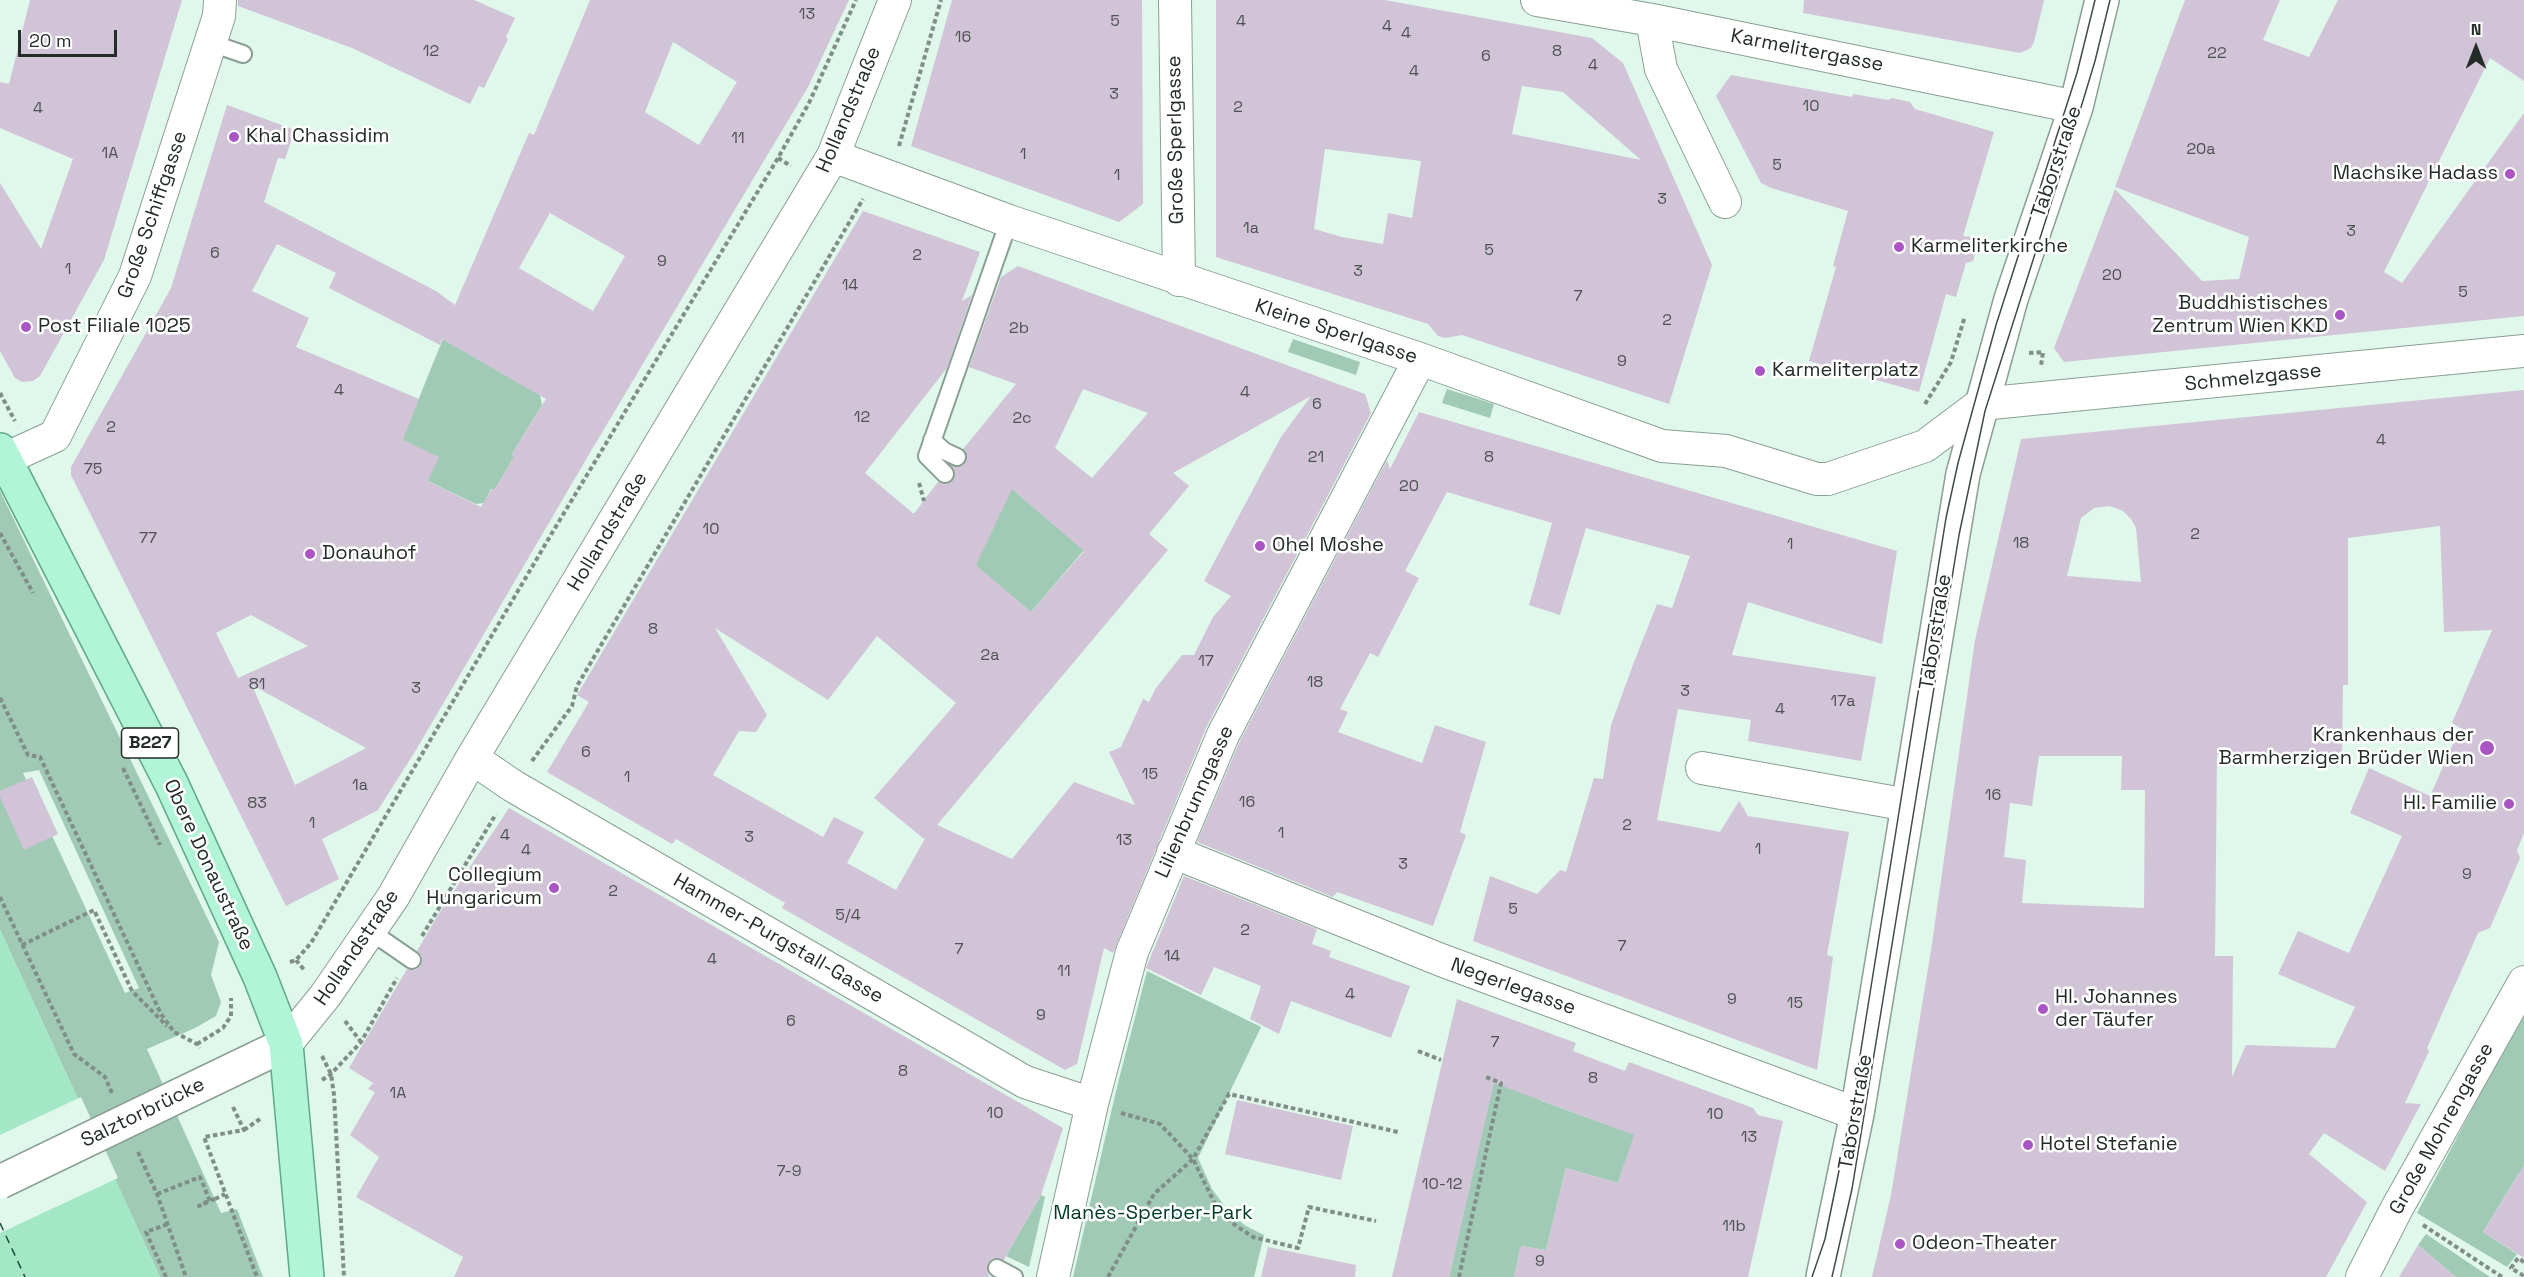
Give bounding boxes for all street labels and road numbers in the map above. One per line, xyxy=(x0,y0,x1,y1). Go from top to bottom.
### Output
street label: Karmelitergasse xyxy=(1729,24,1885,78)
street label: Hollandstraße xyxy=(812,43,886,177)
street label: Große Sperlgasse xyxy=(1163,55,1189,225)
street label: Taborstraße xyxy=(2027,103,2087,221)
street label: Große Schiffgasse xyxy=(113,128,193,302)
street label: Kleine Sperlgasse xyxy=(1252,294,1420,370)
street label: Schmelzgasse xyxy=(2183,359,2323,397)
street label: Hollandstraße xyxy=(563,468,653,596)
street label: Taborstraße xyxy=(1915,572,1957,692)
street label: Lilienbrunngasse xyxy=(1151,722,1239,882)
road number: B227 xyxy=(122,728,178,758)
street label: Obere Donaustraße xyxy=(158,776,258,954)
street label: Hammer-Purgstall-Gasse xyxy=(669,869,887,1009)
street label: Hollandstraße xyxy=(309,886,405,1010)
street label: Negerlegasse xyxy=(1447,953,1579,1021)
street label: Große Mohrengasse xyxy=(2385,1039,2499,1219)
street label: Taborstraße xyxy=(1834,1052,1878,1172)
street label: Salztorbrücke xyxy=(77,1073,209,1153)

